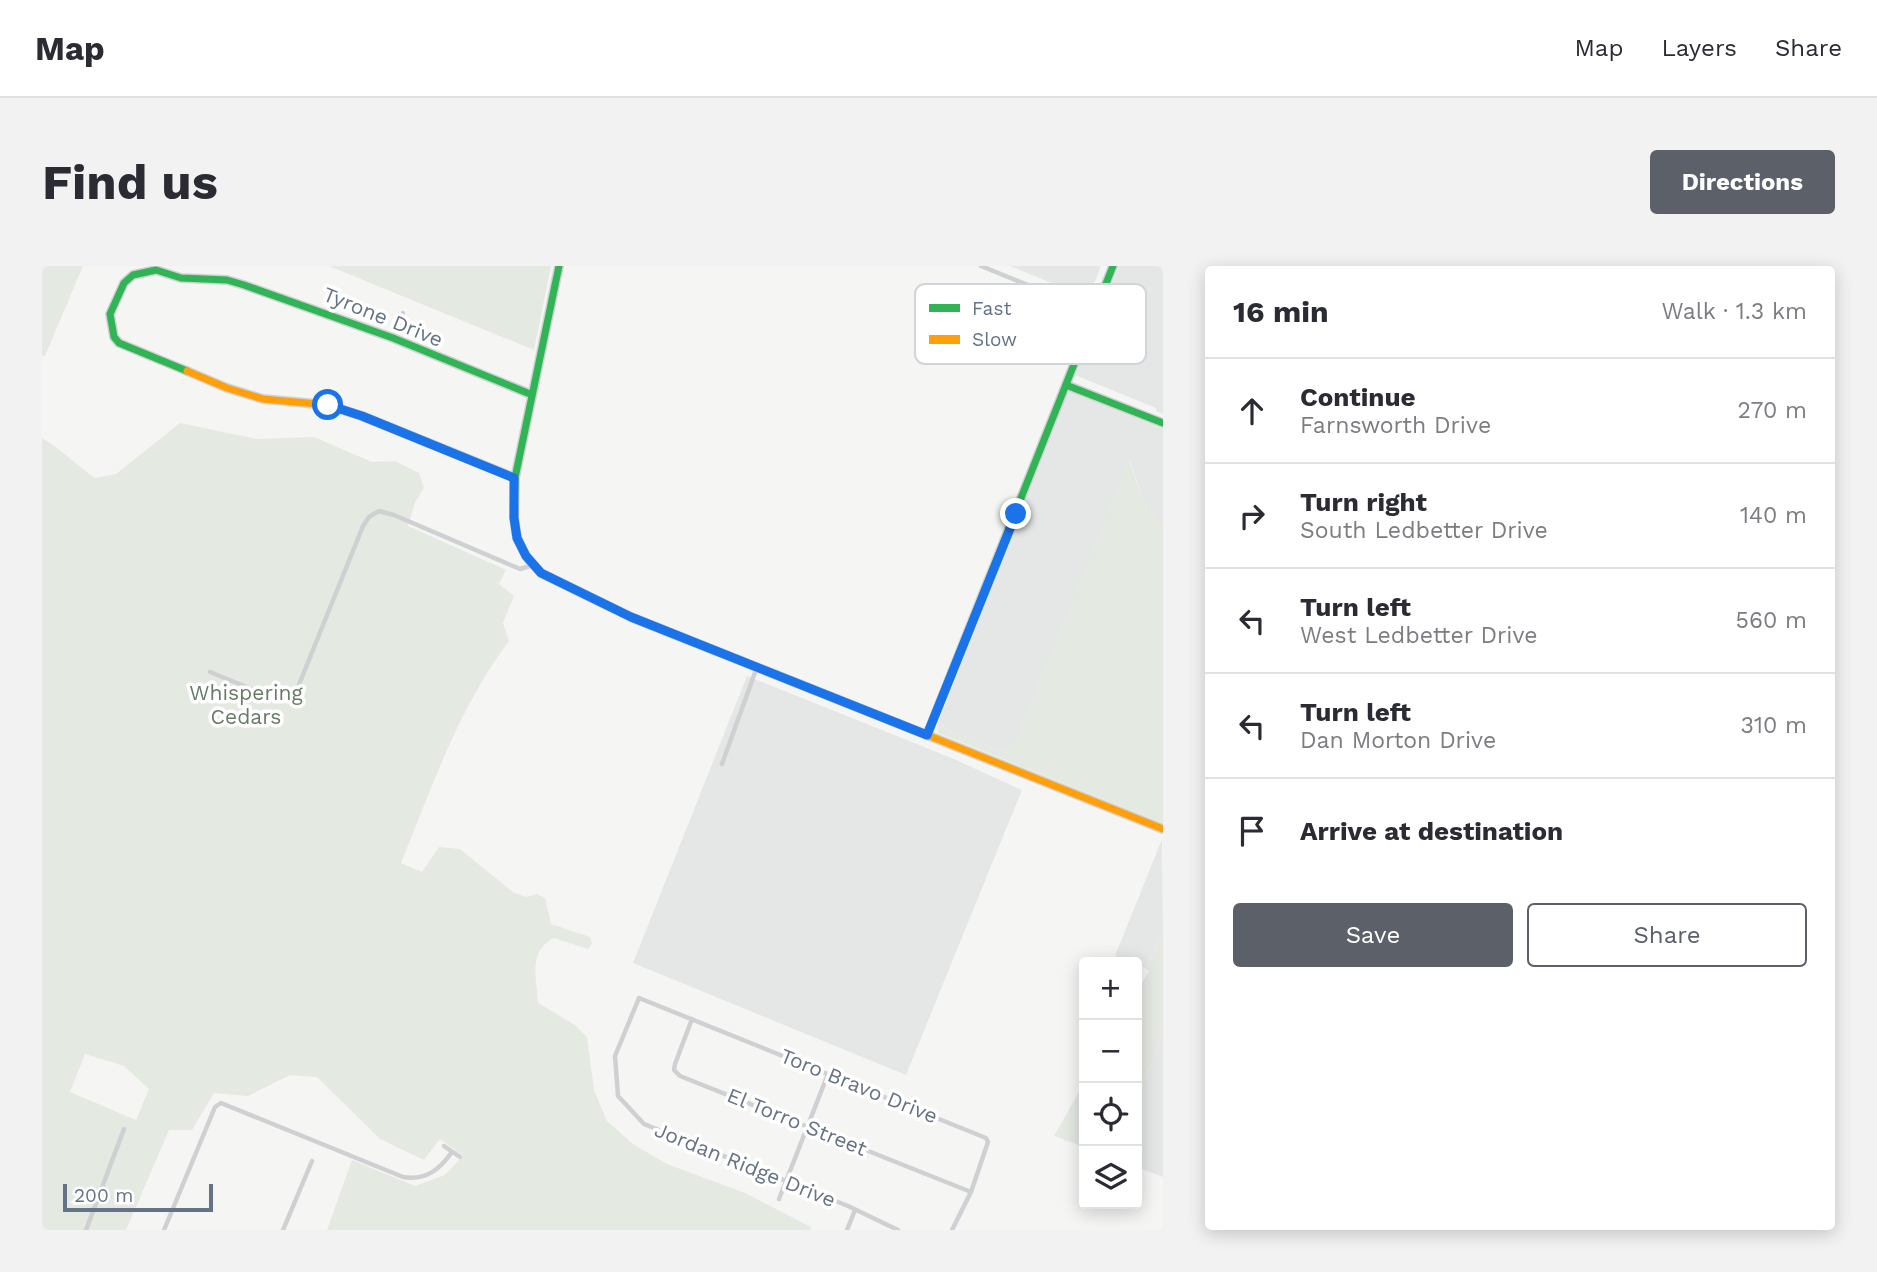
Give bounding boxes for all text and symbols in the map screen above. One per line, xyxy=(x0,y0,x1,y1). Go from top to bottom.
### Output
text: Map xyxy=(35,29,105,68)
text: Map xyxy=(1575,34,1623,62)
text: Layers xyxy=(1661,34,1737,62)
text: Share xyxy=(1775,34,1842,62)
button: Directions xyxy=(1650,150,1835,214)
text: Find us xyxy=(42,153,218,211)
street label: Tyrone Drive xyxy=(320,281,447,352)
legend xyxy=(915,284,1146,364)
text: 16 min xyxy=(1233,294,1329,329)
text: Fast xyxy=(972,297,1011,320)
text: Walk · 1.3 km xyxy=(1662,298,1807,325)
text: Slow xyxy=(972,328,1017,351)
text: Continue xyxy=(1300,382,1416,412)
route start xyxy=(312,389,343,420)
icon: ahead xyxy=(1233,392,1271,430)
text: 270 m xyxy=(1738,397,1807,424)
text: Farnsworth Drive xyxy=(1300,412,1491,439)
text: Turn right xyxy=(1300,487,1427,517)
icon: right xyxy=(1233,497,1271,535)
route end xyxy=(1000,498,1031,529)
text: 140 m xyxy=(1740,502,1807,529)
text: South Ledbetter Drive xyxy=(1300,517,1548,544)
text: Turn left xyxy=(1300,592,1411,622)
icon: left xyxy=(1233,602,1271,640)
text: 560 m xyxy=(1736,607,1807,634)
text: West Ledbetter Drive xyxy=(1300,622,1538,649)
park label: Whispering Cedars xyxy=(189,680,304,729)
text: Turn left xyxy=(1300,697,1411,727)
icon: left xyxy=(1233,707,1271,745)
text: 310 m xyxy=(1741,712,1807,739)
text: Dan Morton Drive xyxy=(1300,727,1496,754)
icon: arrive xyxy=(1233,812,1271,850)
text: Arrive at destination xyxy=(1300,816,1563,846)
button: Save xyxy=(1233,903,1513,967)
button: Share xyxy=(1527,903,1807,967)
map controls xyxy=(1079,957,1142,1209)
button: + xyxy=(1079,957,1142,1020)
button: − xyxy=(1079,1020,1142,1083)
street label: Toro Bravo Drive xyxy=(777,1043,941,1128)
street label: El Torro Street xyxy=(724,1082,871,1161)
button: locate xyxy=(1079,1083,1142,1146)
street label: Jordan Ridge Drive xyxy=(651,1117,839,1212)
button: layers xyxy=(1079,1146,1142,1209)
scale bar xyxy=(63,1181,214,1213)
text: 200 m xyxy=(74,1184,133,1207)

